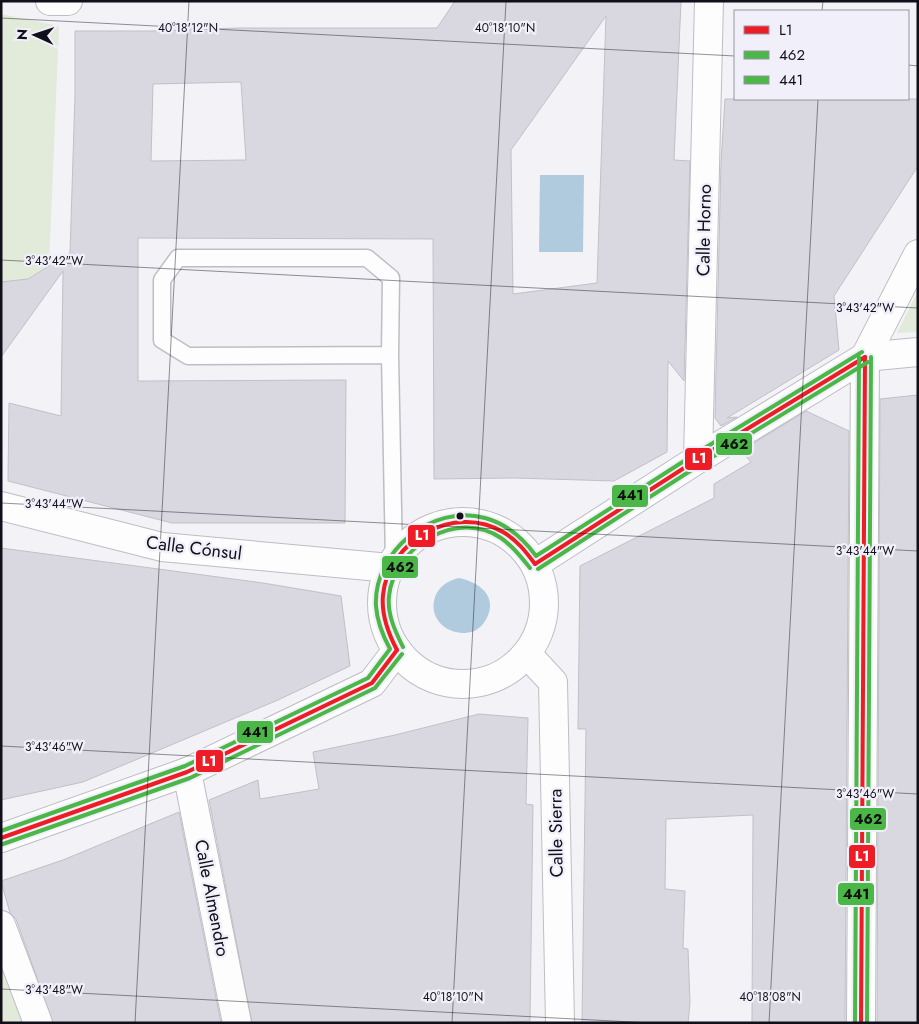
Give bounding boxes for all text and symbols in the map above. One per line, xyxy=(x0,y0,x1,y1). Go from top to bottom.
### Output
north arrow xyxy=(10,10,60,60)
legend xyxy=(734,10,909,100)
text: 40°18'12"N xyxy=(158,19,218,37)
text: 40°18'10"N xyxy=(475,19,535,37)
text: L1 xyxy=(779,19,793,41)
text: N xyxy=(12,28,32,40)
text: 462 xyxy=(779,44,805,66)
text: 441 xyxy=(779,69,803,91)
street label: Calle Horno xyxy=(690,184,718,276)
text: 3°43'42"W xyxy=(25,252,83,270)
text: 3°43'42"W xyxy=(836,299,894,317)
line badge: 462 xyxy=(715,432,753,456)
text: 462 xyxy=(720,434,748,454)
line badge: L1 xyxy=(684,447,713,471)
text: L1 xyxy=(692,448,706,468)
line badge: 441 xyxy=(611,484,649,508)
text: 441 xyxy=(617,485,643,505)
text: 3°43'44"W xyxy=(25,495,83,513)
unlabelled marker xyxy=(455,511,465,521)
line badge: L1 xyxy=(407,524,436,548)
text: L1 xyxy=(415,525,429,545)
street label: Calle Cónsul xyxy=(145,529,243,567)
text: 3°43'44"W xyxy=(836,542,894,560)
line badge: 462 xyxy=(381,555,419,579)
text: 462 xyxy=(386,557,414,577)
line badge: 441 xyxy=(236,720,274,744)
text: 441 xyxy=(242,722,268,742)
text: 3°43'46"W xyxy=(25,738,83,756)
line badge: L1 xyxy=(195,749,224,773)
text: L1 xyxy=(202,751,216,771)
text: 3°43'46"W xyxy=(836,785,894,803)
street label: Calle Sierra xyxy=(542,788,570,878)
line badge: 462 xyxy=(849,807,887,831)
text: 462 xyxy=(854,809,882,829)
street label: Calle Almendro xyxy=(188,837,236,959)
line badge: L1 xyxy=(848,844,876,869)
text: L1 xyxy=(855,846,869,866)
line badge: 441 xyxy=(837,882,875,906)
text: 441 xyxy=(843,884,869,904)
text: 3°43'48"W xyxy=(25,981,83,999)
text: 40°18'10"N xyxy=(423,988,483,1006)
text: 40°18'08"N xyxy=(739,988,801,1006)

